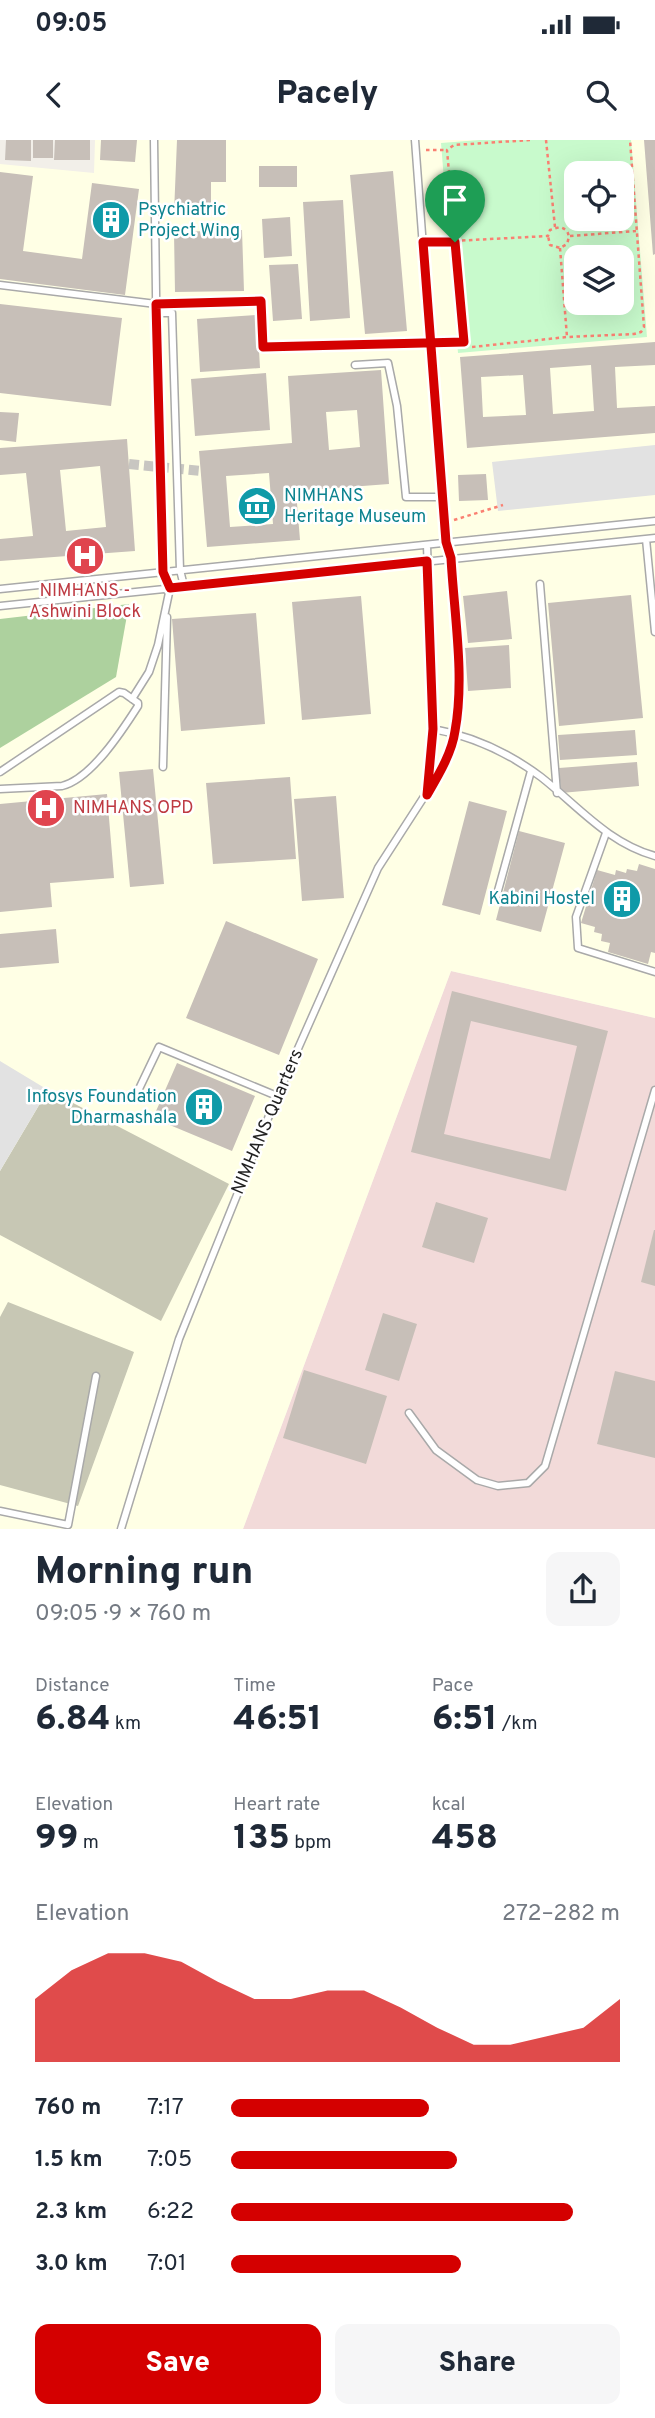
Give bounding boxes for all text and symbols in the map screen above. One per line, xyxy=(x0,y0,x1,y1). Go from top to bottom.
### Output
text: 09:05 xyxy=(35,8,107,41)
text: Pacely xyxy=(277,75,378,115)
icon: back xyxy=(35,76,73,114)
icon: search xyxy=(582,76,620,114)
map controls xyxy=(564,161,634,315)
button: locate xyxy=(564,161,634,231)
pin xyxy=(425,170,485,242)
icon: arrive xyxy=(436,181,474,219)
building icon: Psychiatric Project Wing xyxy=(90,199,132,241)
place label: Psychiatric Project Wing xyxy=(138,199,240,243)
button: layers xyxy=(564,245,634,315)
museum icon: NIMHANS Heritage Museum xyxy=(236,485,278,527)
place label: NIMHANS Heritage Museum xyxy=(284,485,426,529)
hospital icon: NIMHANS - Ashwini Block xyxy=(64,535,106,577)
place label: NIMHANS - Ashwini Block xyxy=(29,580,141,624)
hospital icon: NIMHANS OPD xyxy=(25,787,67,829)
place label: NIMHANS OPD xyxy=(73,797,194,820)
building icon: Kabini Hostel xyxy=(601,878,643,920)
place label: Kabini Hostel xyxy=(489,888,595,911)
street label: NIMHANS Quarters xyxy=(227,1046,309,1198)
place label: Infosys Foundation Dharmashala xyxy=(27,1086,177,1130)
building icon: Infosys Foundation Dharmashala xyxy=(183,1086,225,1128)
text: Morning run xyxy=(35,1549,253,1598)
button: share xyxy=(546,1552,620,1626)
text: 09:05 · 9 × 760 m xyxy=(35,1600,211,1629)
text: Distance xyxy=(35,1674,110,1698)
text: Time xyxy=(233,1674,276,1698)
text: Pace xyxy=(432,1674,473,1698)
text: 6.84 xyxy=(35,1698,110,1742)
text: 46:51 xyxy=(233,1698,322,1742)
text: 6:51 xyxy=(432,1698,498,1742)
text: km xyxy=(110,1712,141,1736)
text: /km xyxy=(498,1712,538,1736)
text: Elevation xyxy=(35,1793,113,1817)
text: Heart rate xyxy=(233,1793,320,1817)
text: kcal xyxy=(432,1793,465,1817)
text: 99 xyxy=(35,1817,78,1861)
text: 135 xyxy=(233,1817,290,1861)
text: 458 xyxy=(432,1817,498,1861)
text: m xyxy=(78,1831,99,1855)
text: bpm xyxy=(290,1831,332,1855)
text: Elevation xyxy=(35,1900,130,1929)
text: 272–282 m xyxy=(502,1900,620,1929)
text: 760 m xyxy=(35,2094,101,2123)
text: 7:17 xyxy=(147,2094,184,2123)
text: 1.5 km xyxy=(35,2146,103,2175)
text: 7:05 xyxy=(147,2146,192,2175)
text: 2.3 km xyxy=(35,2198,107,2227)
text: 6:22 xyxy=(147,2198,194,2227)
text: 3.0 km xyxy=(35,2250,108,2279)
text: 7:01 xyxy=(147,2250,187,2279)
button: Save xyxy=(35,2324,321,2404)
button: Share xyxy=(335,2324,620,2404)

